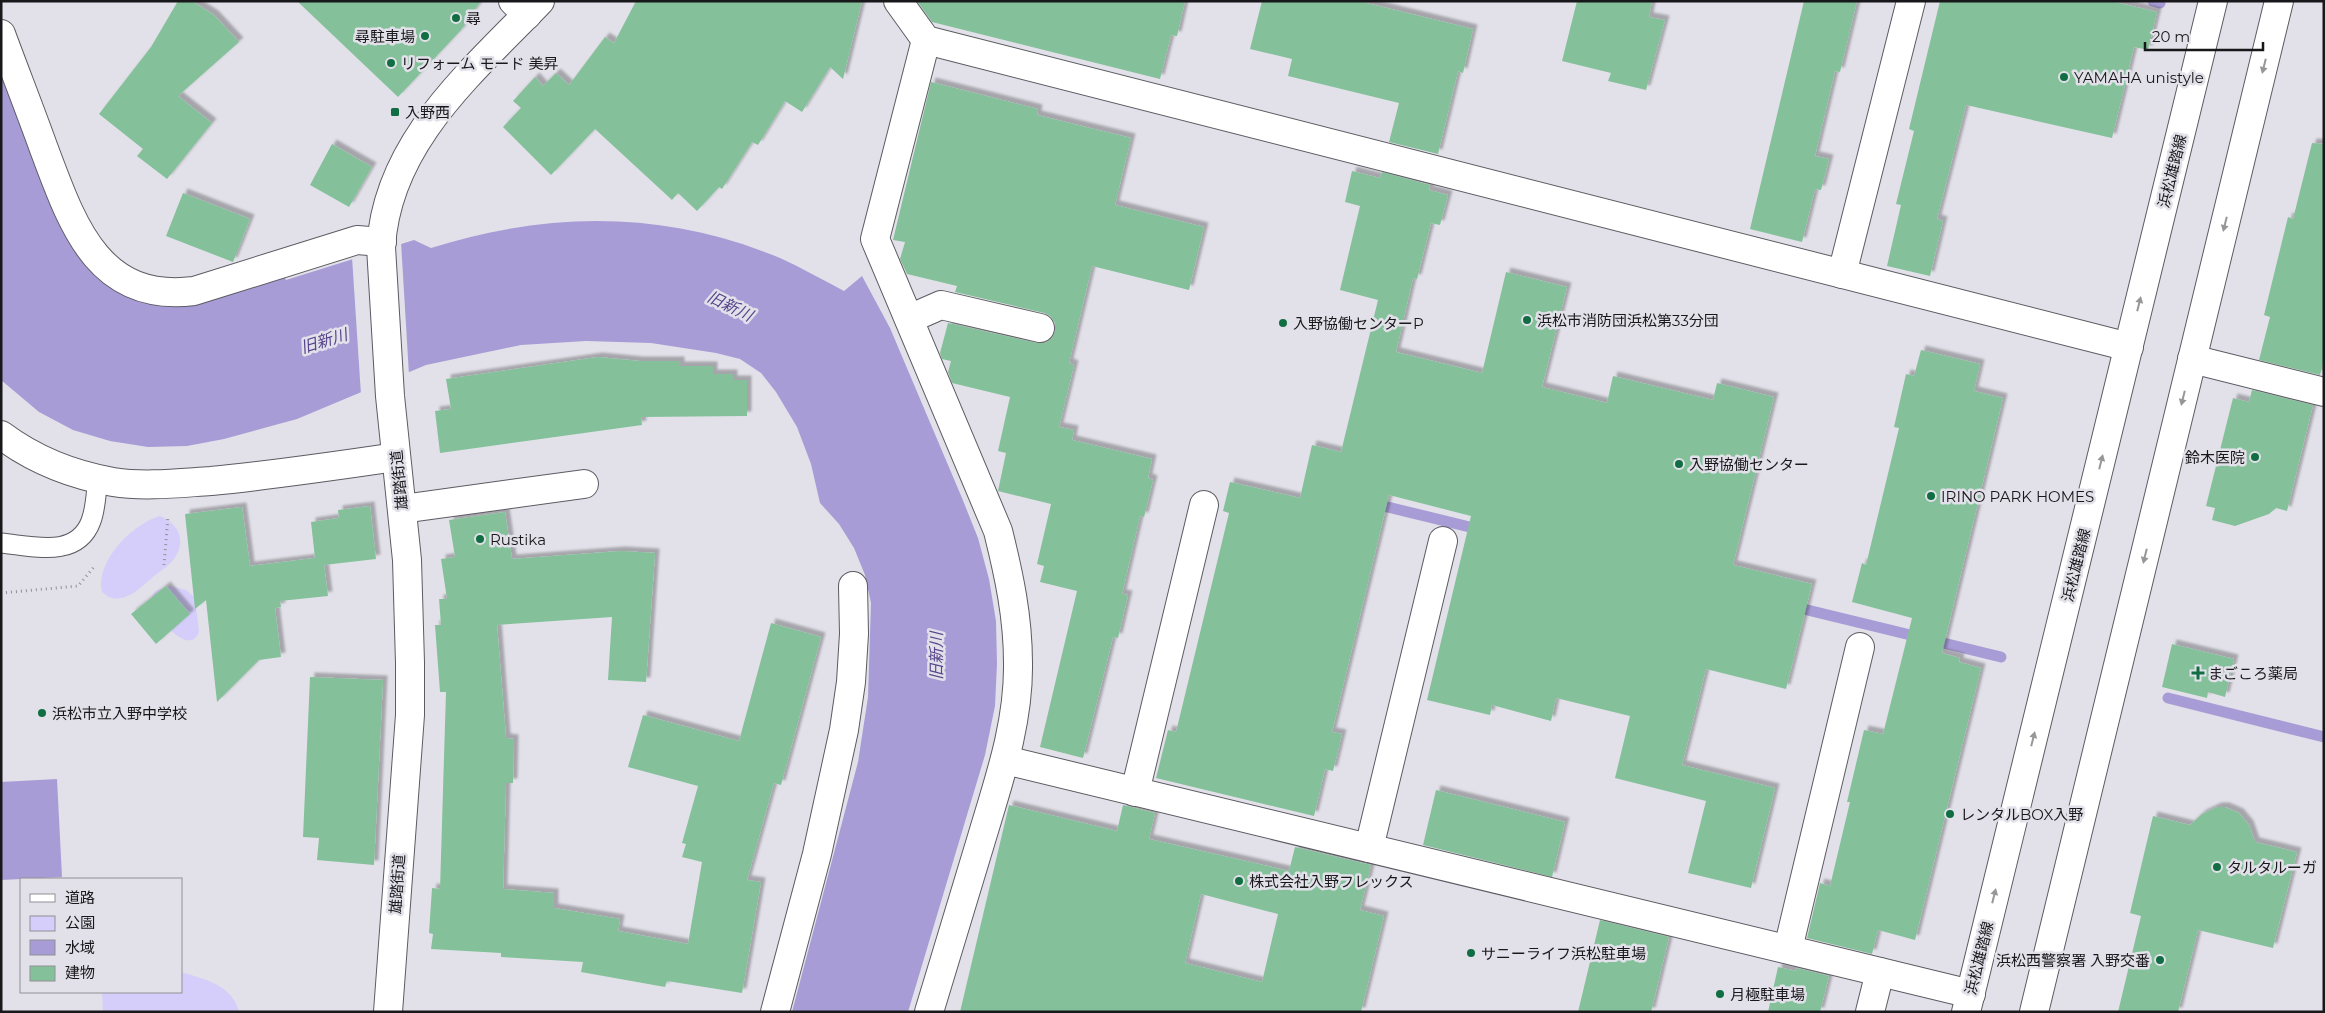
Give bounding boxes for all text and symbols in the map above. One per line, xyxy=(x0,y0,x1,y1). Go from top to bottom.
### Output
place label: 尋 xyxy=(466,9,481,28)
marker: 尋 xyxy=(450,12,462,24)
scale bar xyxy=(2145,20,2262,52)
place label: 尋駐車場 xyxy=(355,27,415,46)
text: 20 m xyxy=(2152,27,2190,46)
marker: 尋駐車場 xyxy=(419,30,431,42)
place label: リフォーム モード 美昇 xyxy=(401,54,558,73)
marker: リフォーム モード 美昇 xyxy=(385,57,397,69)
one-way arrow xyxy=(2260,58,2268,73)
place label: YAMAHA unistyle xyxy=(2074,68,2204,87)
marker: YAMAHA unistyle xyxy=(2058,71,2070,83)
place label: 入野西 xyxy=(405,103,450,122)
marker: 入野西 xyxy=(389,106,401,118)
street label: 浜松雄踏線 xyxy=(2154,132,2190,210)
one-way arrow xyxy=(2221,216,2229,231)
water label: 旧新川 xyxy=(704,287,758,326)
one-way arrow xyxy=(2135,296,2143,311)
place label: 浜松市消防団浜松第33分団 xyxy=(1537,311,1719,330)
place label: 入野協働センターP xyxy=(1293,314,1424,333)
marker: 浜松市消防団浜松第33分団 xyxy=(1521,314,1533,326)
marker: 入野協働センターP xyxy=(1277,317,1289,329)
water label: 旧新川 xyxy=(298,324,352,357)
one-way arrow xyxy=(2179,391,2187,406)
place label: 鈴木医院 xyxy=(2185,448,2245,467)
street label: 雄踏街道 xyxy=(386,449,412,511)
marker: 鈴木医院 xyxy=(2249,451,2261,463)
one-way arrow xyxy=(2097,454,2105,469)
place label: 入野協働センター xyxy=(1689,455,1809,474)
marker: 入野協働センター xyxy=(1673,458,1685,470)
place label: IRINO PARK HOMES xyxy=(1941,487,2094,506)
marker: IRINO PARK HOMES xyxy=(1925,490,1937,502)
street label: 浜松雄踏線 xyxy=(2058,526,2094,604)
place label: Rustika xyxy=(490,530,546,549)
marker: Rustika xyxy=(474,533,486,545)
one-way arrow xyxy=(2141,549,2149,564)
water label: 旧新川 xyxy=(927,630,946,680)
place label: まごころ薬局 xyxy=(2208,664,2298,683)
marker: まごころ薬局 xyxy=(2192,667,2204,679)
place label: 浜松市立入野中学校 xyxy=(52,704,187,723)
marker: 浜松市立入野中学校 xyxy=(36,707,48,719)
one-way arrow xyxy=(2029,731,2037,746)
place label: レンタルBOX入野 xyxy=(1960,805,2083,824)
marker: レンタルBOX入野 xyxy=(1944,808,1956,820)
street label: 雄踏街道 xyxy=(385,853,409,915)
place label: タルタルーガ xyxy=(2227,858,2317,877)
marker: タルタルーガ xyxy=(2211,861,2223,873)
place label: 株式会社入野フレックス xyxy=(1249,872,1414,891)
marker: 株式会社入野フレックス xyxy=(1233,875,1245,887)
legend xyxy=(20,878,182,993)
text: 道路 xyxy=(65,888,95,907)
one-way arrow xyxy=(1991,889,1999,904)
text: 公園 xyxy=(65,913,95,932)
street label: 浜松雄踏線 xyxy=(1961,919,1997,997)
text: 水域 xyxy=(65,938,95,957)
place label: サニーライフ浜松駐車場 xyxy=(1481,944,1646,963)
marker: サニーライフ浜松駐車場 xyxy=(1465,947,1477,959)
place label: 浜松西警察署 入野交番 xyxy=(1996,951,2150,970)
marker: 浜松西警察署 入野交番 xyxy=(2154,954,2166,966)
text: 建物 xyxy=(65,963,95,982)
place label: 月極駐車場 xyxy=(1730,985,1805,1004)
marker: 月極駐車場 xyxy=(1714,988,1726,1000)

